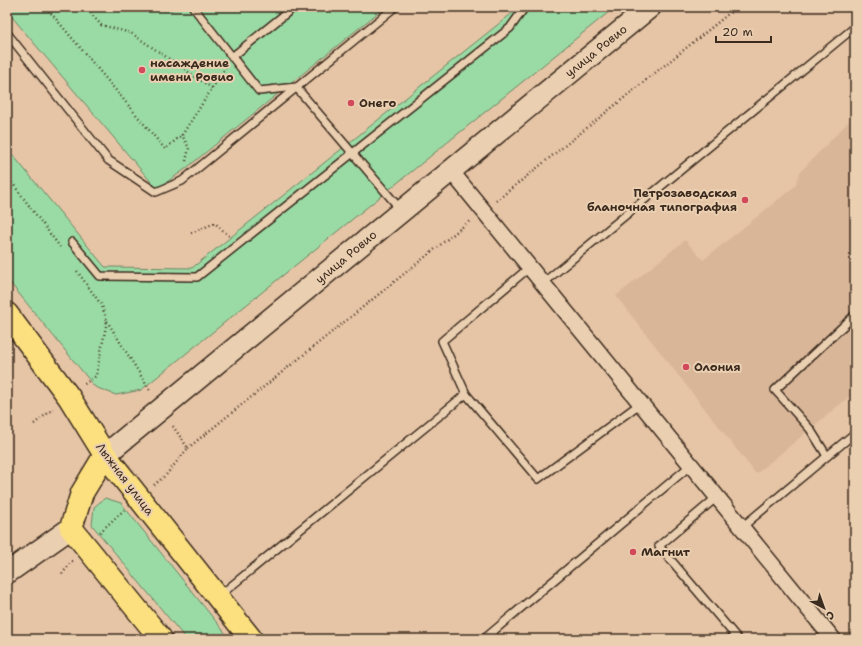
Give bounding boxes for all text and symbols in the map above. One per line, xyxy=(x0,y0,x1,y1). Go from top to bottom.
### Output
scale bar xyxy=(716,18,771,44)
street label: улица Ровио xyxy=(562,21,630,81)
text: 20 m xyxy=(722,24,753,40)
place label: насаждение имени Ровио xyxy=(150,55,234,85)
marker: насаждение имени Ровио xyxy=(137,65,147,75)
place label: Онего xyxy=(359,95,396,111)
marker: Онего xyxy=(346,98,356,108)
place label: Петрозаводская бланочная типография xyxy=(587,185,737,215)
marker: Петрозаводская бланочная типография xyxy=(740,195,750,205)
street label: улица Ровио xyxy=(312,227,380,287)
place label: Олония xyxy=(694,359,741,375)
marker: Олония xyxy=(681,362,691,372)
street label: Лыжная улица xyxy=(92,439,158,519)
place label: Магнит xyxy=(641,544,691,560)
marker: Магнит xyxy=(628,547,638,557)
north arrow xyxy=(804,588,844,628)
text: С xyxy=(823,607,838,623)

